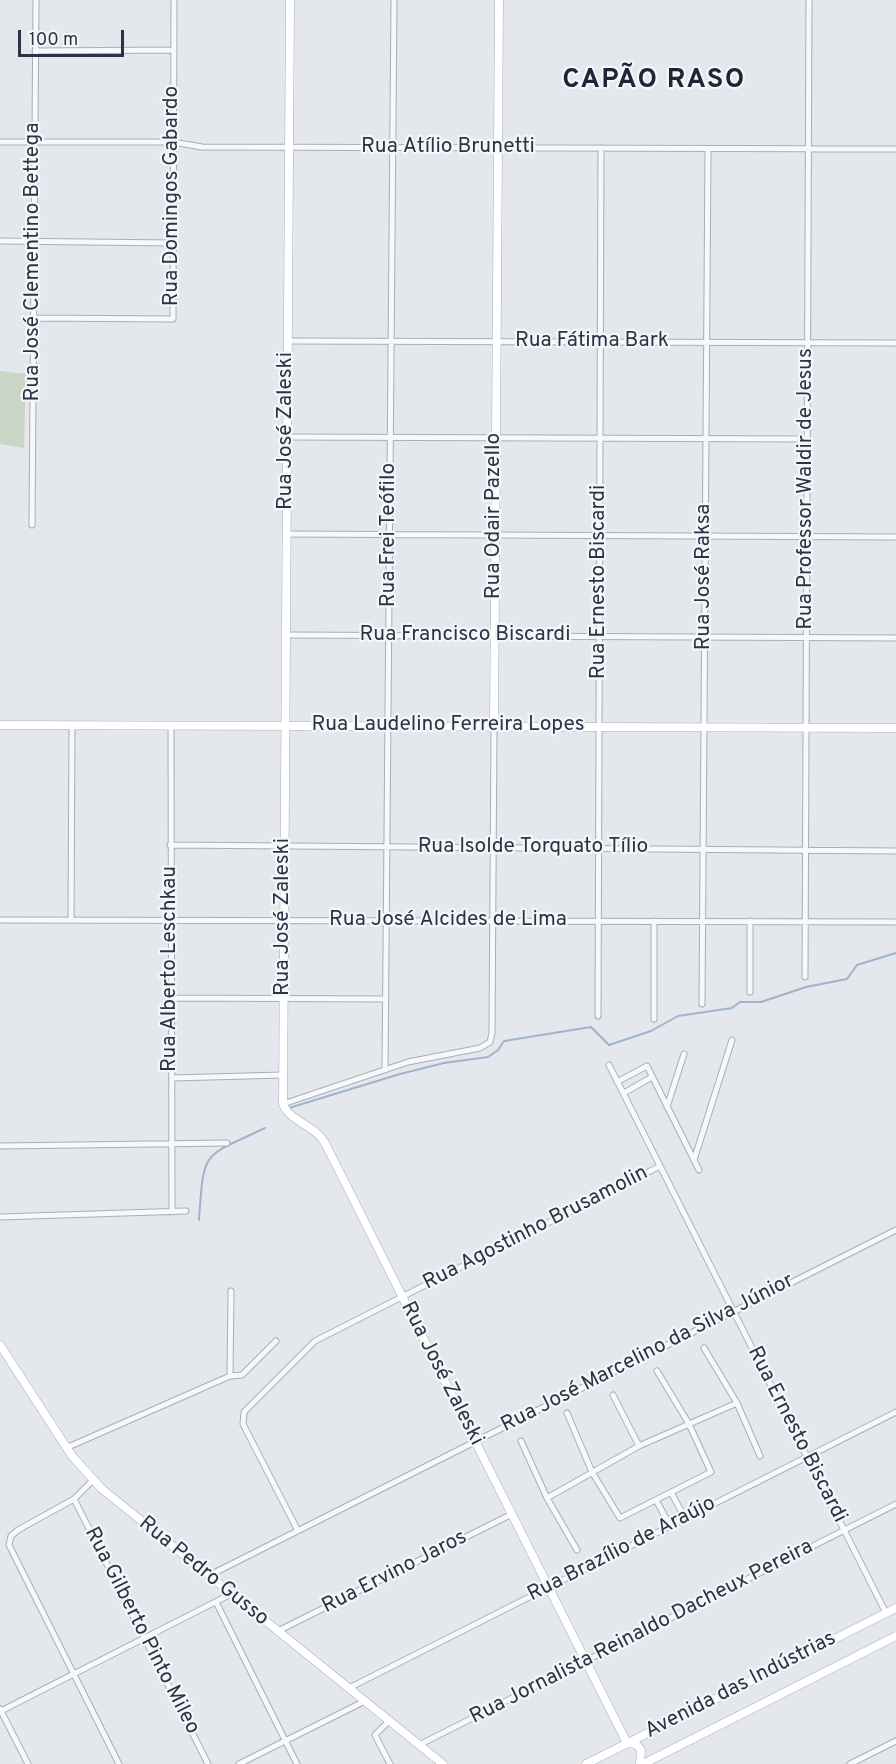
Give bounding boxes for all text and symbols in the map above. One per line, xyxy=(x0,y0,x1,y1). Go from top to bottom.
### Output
scale bar xyxy=(21,18,128,56)
text: 100 m xyxy=(29,29,78,52)
district label: CAPÃO RASO xyxy=(562,66,746,98)
street label: Rua Domingos Gabardo xyxy=(160,86,186,306)
street label: Rua José Clementino Bettega xyxy=(21,123,47,401)
street label: Rua Atílio Brunetti xyxy=(361,135,535,161)
street label: Rua Fátima Bark xyxy=(515,329,669,355)
street label: Rua Professor Waldir de Jesus xyxy=(794,348,820,630)
street label: Rua José Zaleski xyxy=(274,352,300,510)
street label: Rua Odair Pazello xyxy=(482,433,508,599)
street label: Rua Frei Teófilo xyxy=(377,463,403,607)
street label: Rua Ernesto Biscardi xyxy=(587,485,613,679)
street label: Rua José Raksa xyxy=(692,504,718,650)
street label: Rua Francisco Biscardi xyxy=(360,623,570,649)
street label: Rua Laudelino Ferreira Lopes xyxy=(311,713,585,739)
street label: Rua Isolde Torquato Tílio xyxy=(418,835,648,861)
street label: Rua José Zaleski xyxy=(271,838,297,996)
street label: Rua Alberto Leschkau xyxy=(158,866,184,1072)
street label: Rua José Alcides de Lima xyxy=(329,908,567,934)
street label: Rua Agostinho Brusamolin xyxy=(419,1161,653,1297)
street label: Rua José Marcelino da Silva Júnior xyxy=(497,1269,799,1439)
street label: Rua José Zaleski xyxy=(394,1298,488,1450)
street label: Rua Ernesto Biscardi xyxy=(741,1343,851,1527)
street label: Rua Brazílio de Araújo xyxy=(524,1492,720,1608)
street label: Rua Pedro Gusso xyxy=(133,1512,273,1632)
street label: Rua Gilberto Pinto Mileo xyxy=(78,1523,204,1739)
street label: Rua Ervino Jaros xyxy=(318,1526,472,1620)
street label: Rua Jornalista Reinaldo Dacheux Pereira xyxy=(466,1535,818,1731)
street label: Avenida das Indústrias xyxy=(641,1627,841,1745)

